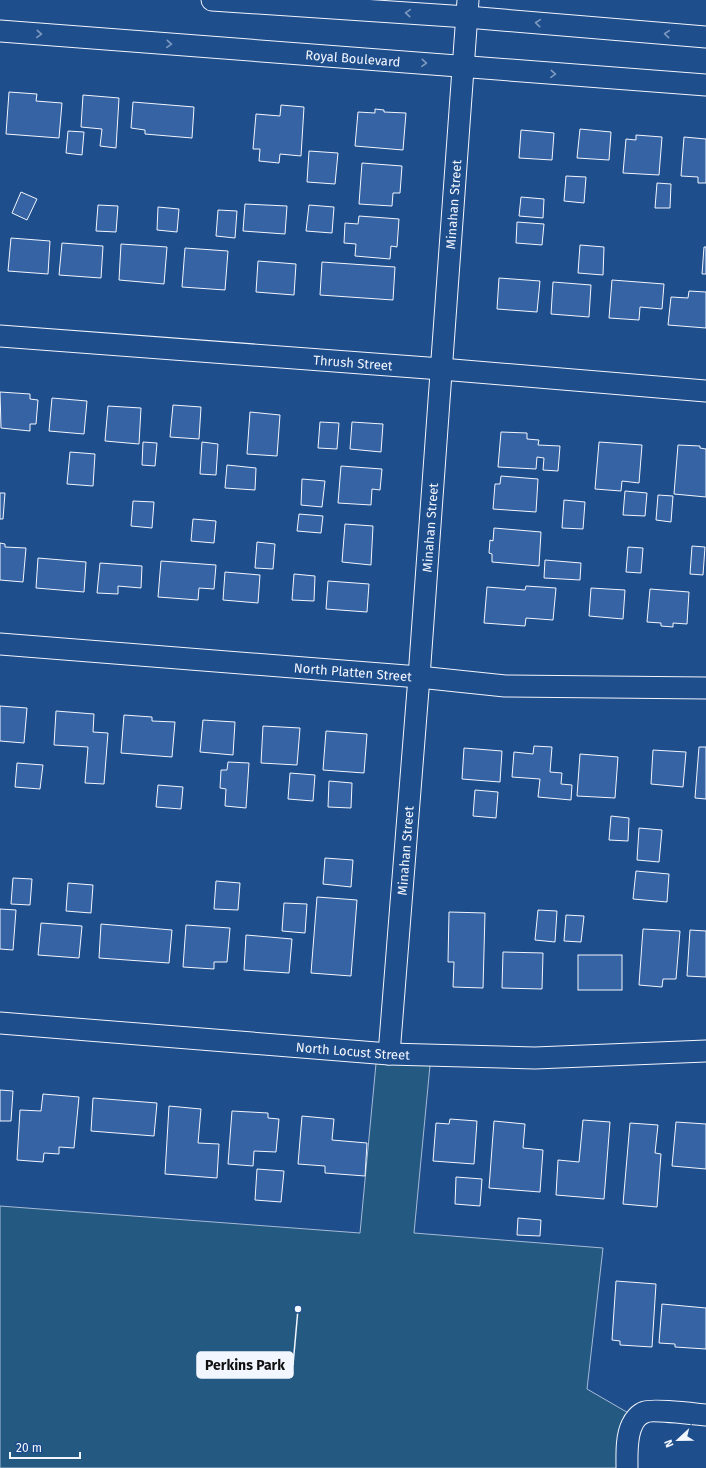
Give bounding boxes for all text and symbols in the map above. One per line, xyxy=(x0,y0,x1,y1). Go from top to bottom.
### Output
one-way arrow xyxy=(405,9,411,17)
one-way arrow xyxy=(535,19,541,28)
one-way arrow xyxy=(36,29,42,38)
one-way arrow xyxy=(664,29,670,38)
one-way arrow xyxy=(165,39,172,48)
street label: Royal Boulevard xyxy=(305,47,401,69)
one-way arrow xyxy=(421,59,427,68)
one-way arrow xyxy=(550,69,556,78)
street label: Minahan Street xyxy=(442,159,464,250)
street label: Thrush Street xyxy=(313,352,393,373)
street label: Minahan Street xyxy=(419,482,441,573)
street label: North Platten Street xyxy=(293,660,413,684)
street label: Minahan Street xyxy=(394,805,416,896)
street label: North Locust Street xyxy=(295,1039,410,1062)
callout: Perkins Park xyxy=(197,1352,293,1378)
text: Perkins Park xyxy=(205,1357,285,1374)
north arrow xyxy=(658,1420,698,1460)
scale bar xyxy=(10,1434,80,1460)
text: N xyxy=(662,1438,677,1449)
text: 20 m xyxy=(16,1441,42,1455)

